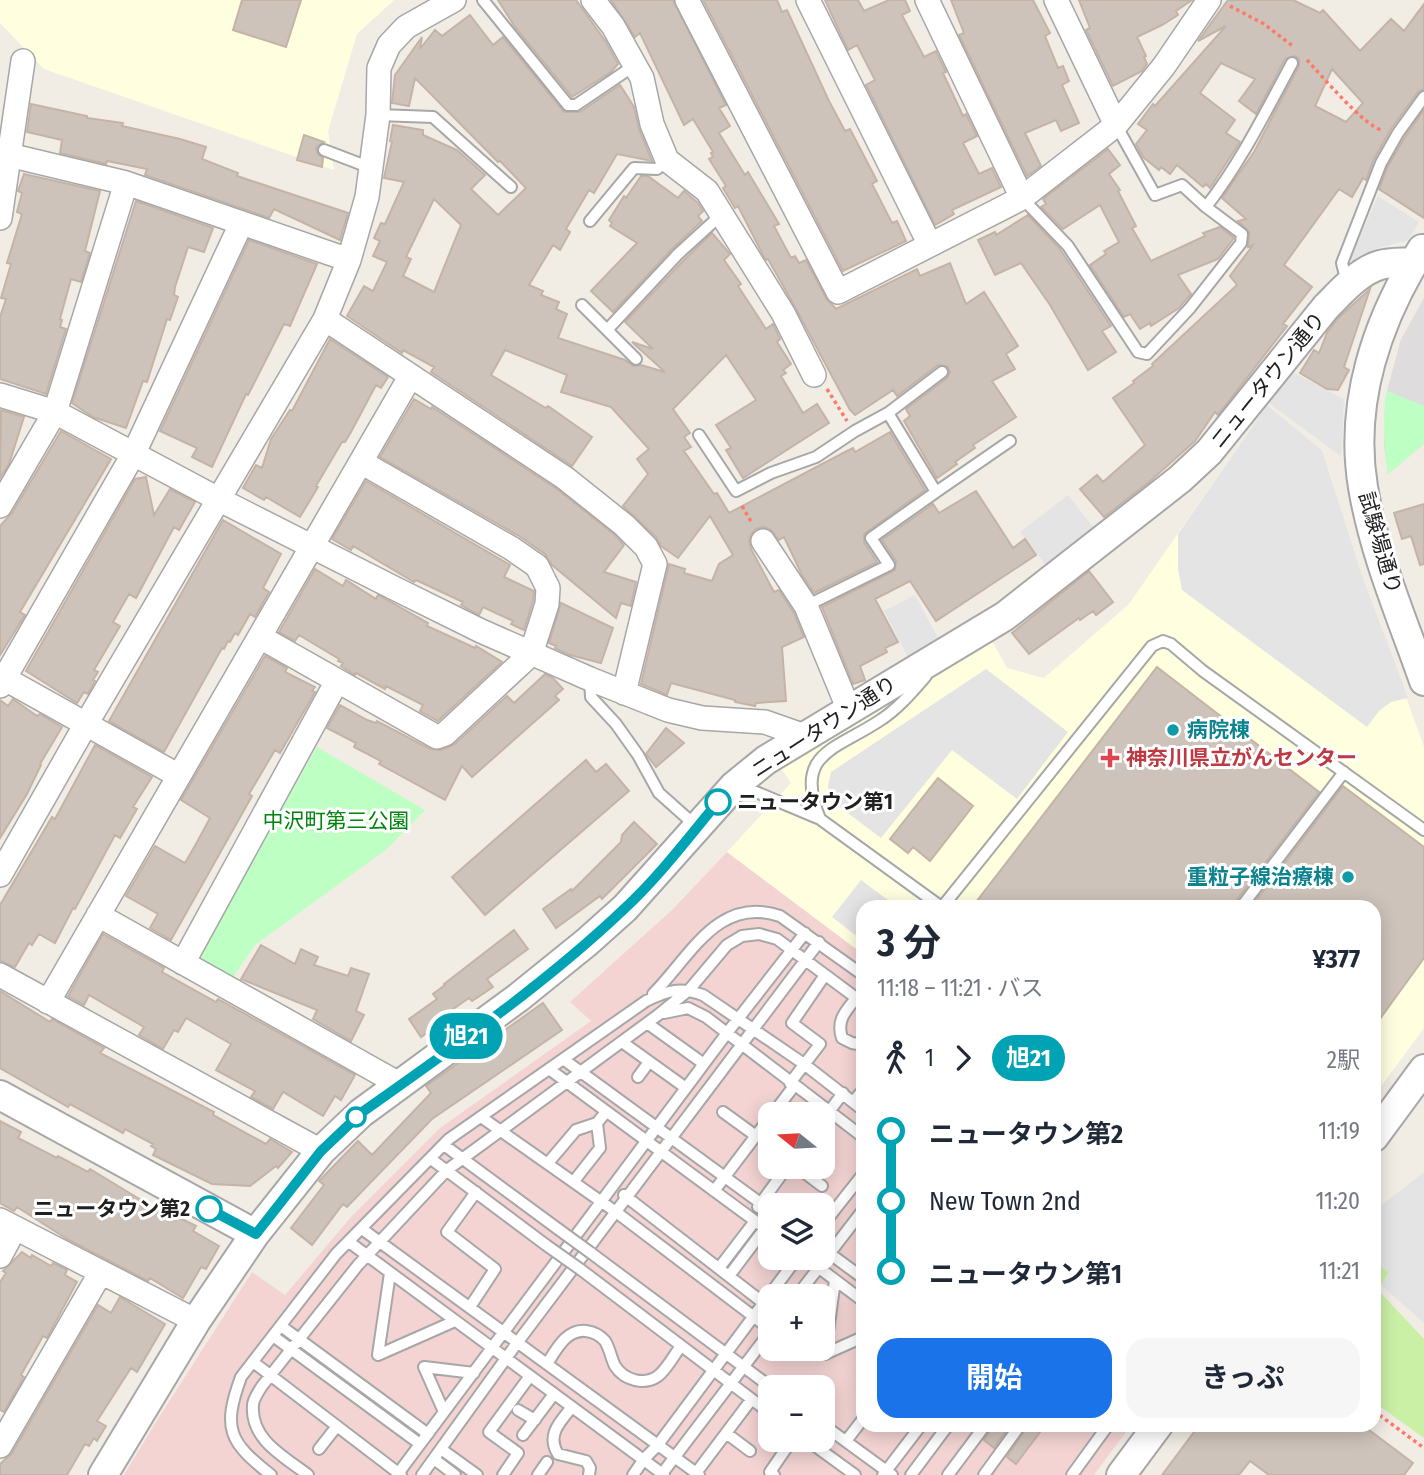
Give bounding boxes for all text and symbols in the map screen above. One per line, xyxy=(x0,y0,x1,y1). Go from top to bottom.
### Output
street label: ニュータウン通り xyxy=(1205,307,1331,453)
street label: 試験場通り xyxy=(1353,489,1407,597)
street label: ニュータウン通り xyxy=(746,670,902,784)
place label: 病院棟 xyxy=(1187,717,1250,743)
marker: 病院棟 xyxy=(1165,722,1181,738)
place label: 神奈川県立がんセンター xyxy=(1126,745,1357,771)
marker: 神奈川県立がんセンター xyxy=(1100,748,1120,768)
marker: ニュータウン第1 xyxy=(705,789,731,815)
place label: ニュータウン第1 xyxy=(737,789,893,815)
park label: 中沢町第三公園 xyxy=(263,808,410,834)
place label: 重粒子線治療棟 xyxy=(1187,864,1334,890)
marker: 重粒子線治療棟 xyxy=(1340,869,1356,885)
text: 3 分 xyxy=(877,920,941,966)
text: ¥377 xyxy=(1312,944,1360,975)
text: 11:18 – 11:21 · バス xyxy=(877,974,1044,1002)
line badge: 旭21 xyxy=(426,1013,506,1059)
text: 旭21 xyxy=(444,1022,488,1050)
icon: walk xyxy=(877,1039,915,1077)
icon: forward xyxy=(944,1039,982,1077)
text: 1 xyxy=(925,1044,934,1072)
text: 旭21 xyxy=(1006,1044,1051,1072)
text: 2駅 xyxy=(1327,1046,1360,1074)
north arrow xyxy=(758,1102,835,1180)
map controls xyxy=(758,1102,835,1452)
unlabelled marker xyxy=(346,1107,366,1127)
text: 11:19 xyxy=(1318,1117,1360,1145)
text: ニュータウン第2 xyxy=(929,1119,1123,1150)
text: New Town 2nd xyxy=(929,1186,1081,1217)
text: 11:20 xyxy=(1315,1187,1360,1215)
button: layers xyxy=(758,1193,835,1270)
place label: ニュータウン第2 xyxy=(33,1196,190,1222)
marker: ニュータウン第2 xyxy=(196,1196,222,1222)
text: 11:21 xyxy=(1319,1257,1360,1285)
text: ニュータウン第1 xyxy=(929,1259,1122,1290)
button: + xyxy=(758,1284,835,1361)
button: 開始 xyxy=(877,1338,1112,1418)
button: きっぷ xyxy=(1126,1338,1360,1418)
button: − xyxy=(758,1375,835,1452)

